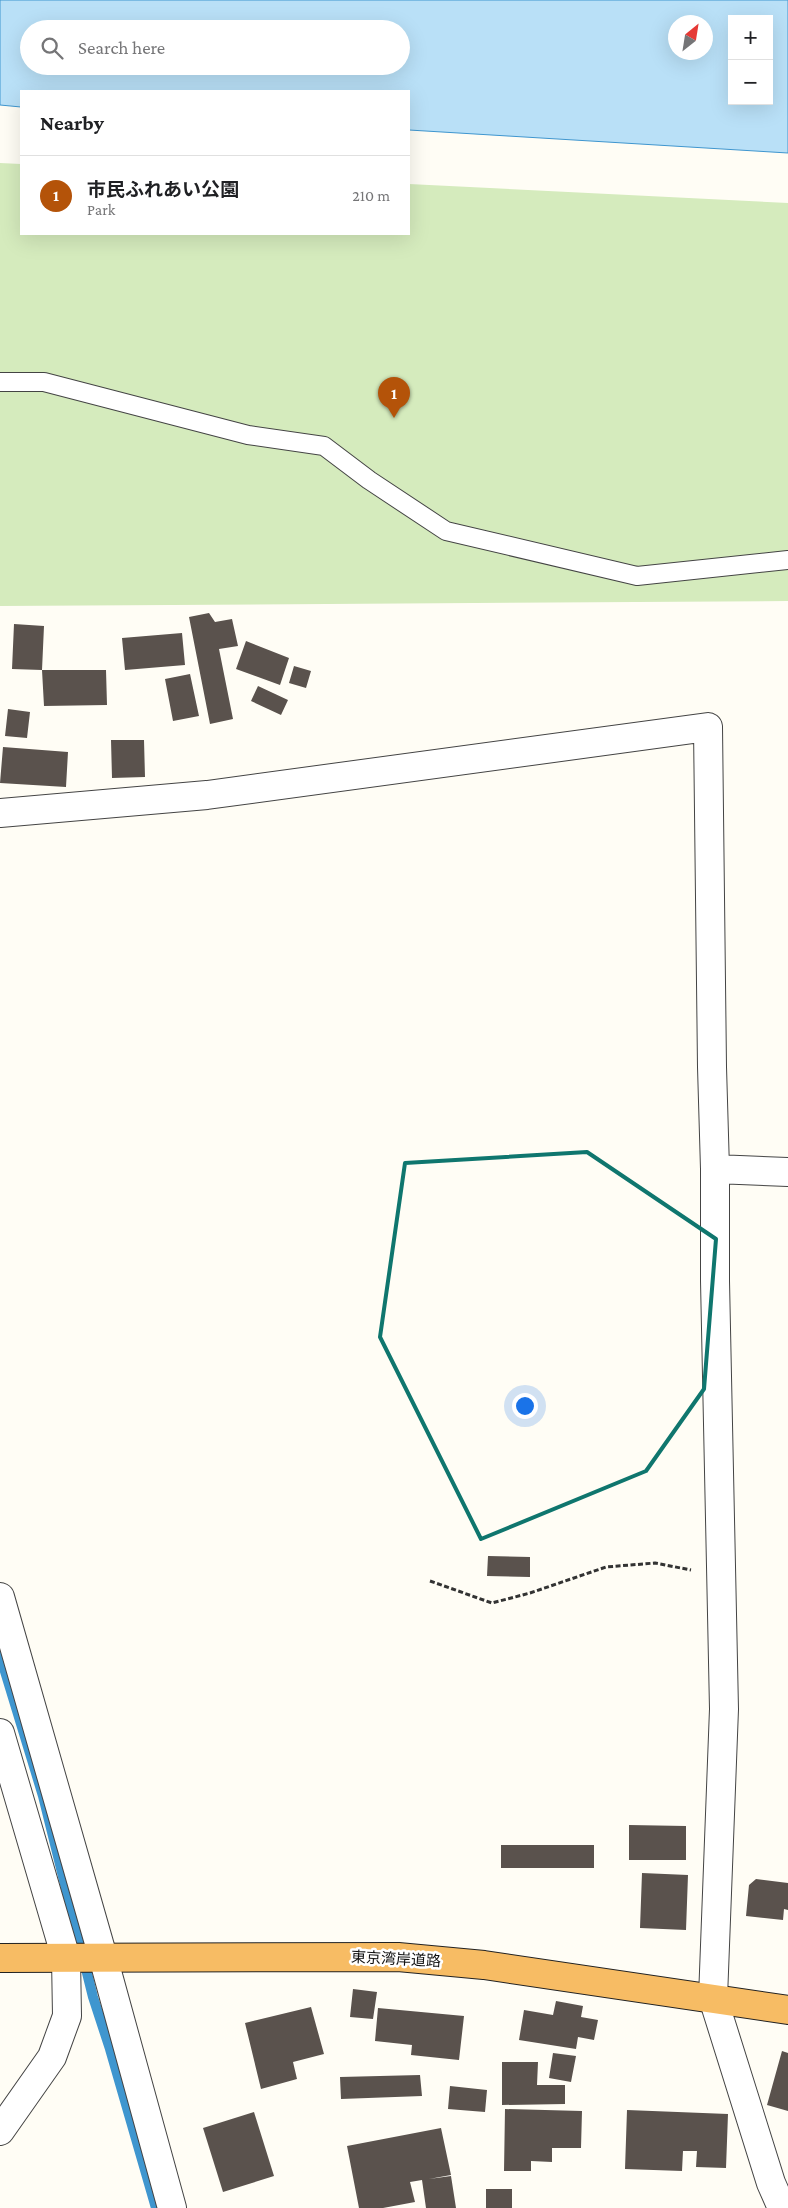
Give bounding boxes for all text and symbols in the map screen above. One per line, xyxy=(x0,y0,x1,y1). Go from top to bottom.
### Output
north arrow xyxy=(668,15,713,60)
map controls xyxy=(728,15,773,105)
button: + xyxy=(728,15,773,60)
search box xyxy=(20,20,410,75)
icon: search xyxy=(38,34,66,62)
text: Search here xyxy=(78,37,165,58)
button: − xyxy=(728,60,773,105)
text: Nearby xyxy=(40,111,104,135)
text: 市民ふれあい公園 xyxy=(87,179,239,200)
text: 1 xyxy=(53,187,59,204)
text: 210 m xyxy=(352,187,390,204)
text: Park xyxy=(87,201,115,218)
pin: 1 xyxy=(378,377,410,418)
your location xyxy=(512,1393,538,1419)
street label: 東京湾岸道路 xyxy=(351,1949,441,1969)

